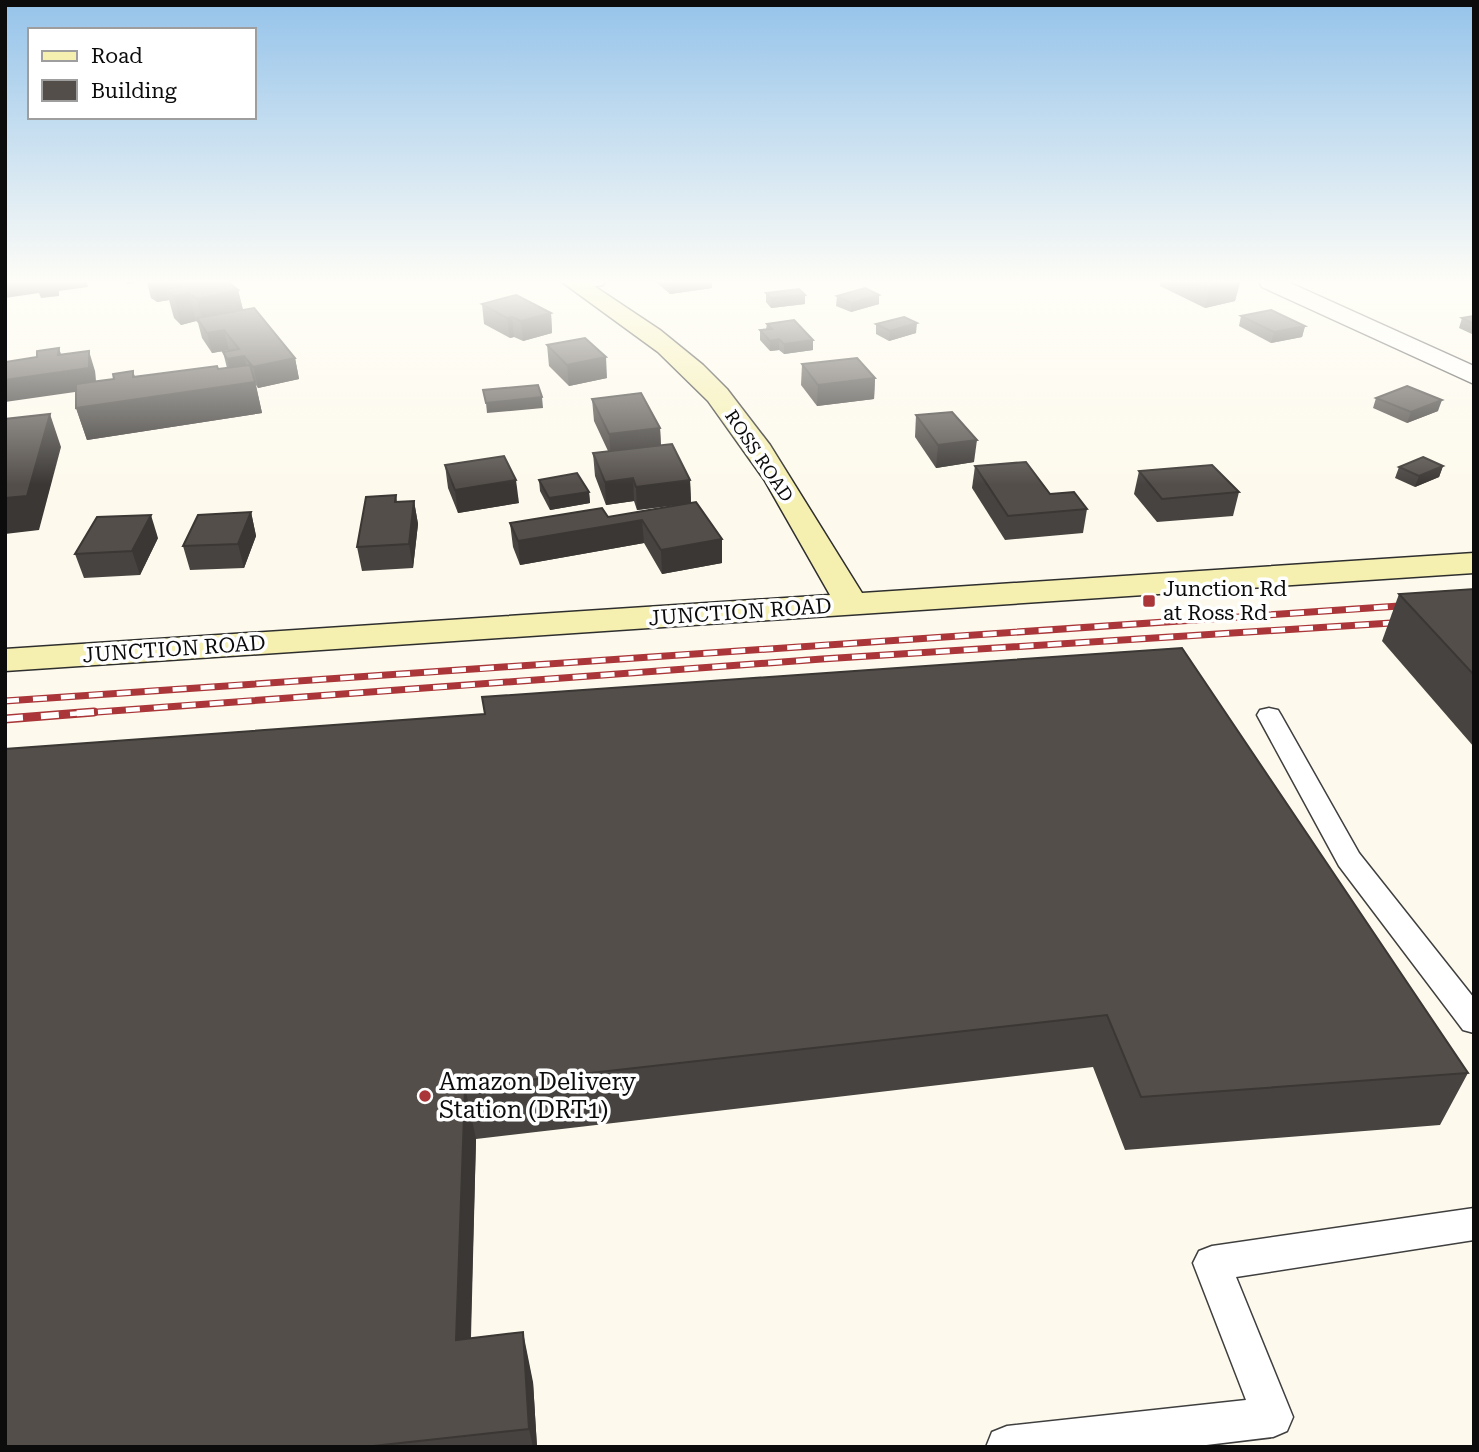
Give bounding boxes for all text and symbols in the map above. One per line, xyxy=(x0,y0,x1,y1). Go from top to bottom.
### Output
legend xyxy=(28,28,256,119)
text: Road xyxy=(91,44,143,68)
text: Building xyxy=(91,79,177,103)
street label: ROSS ROAD xyxy=(721,406,798,506)
place label: Junction Rd at Ross Rd xyxy=(1163,577,1288,625)
marker: Junction Rd at Ross Rd xyxy=(1141,593,1157,609)
street label: JUNCTION ROAD xyxy=(648,594,832,630)
street label: JUNCTION ROAD xyxy=(82,631,266,667)
place label: Amazon Delivery Station (DRT1) xyxy=(439,1068,637,1124)
marker: Amazon Delivery Station (DRT1) xyxy=(417,1088,433,1104)

